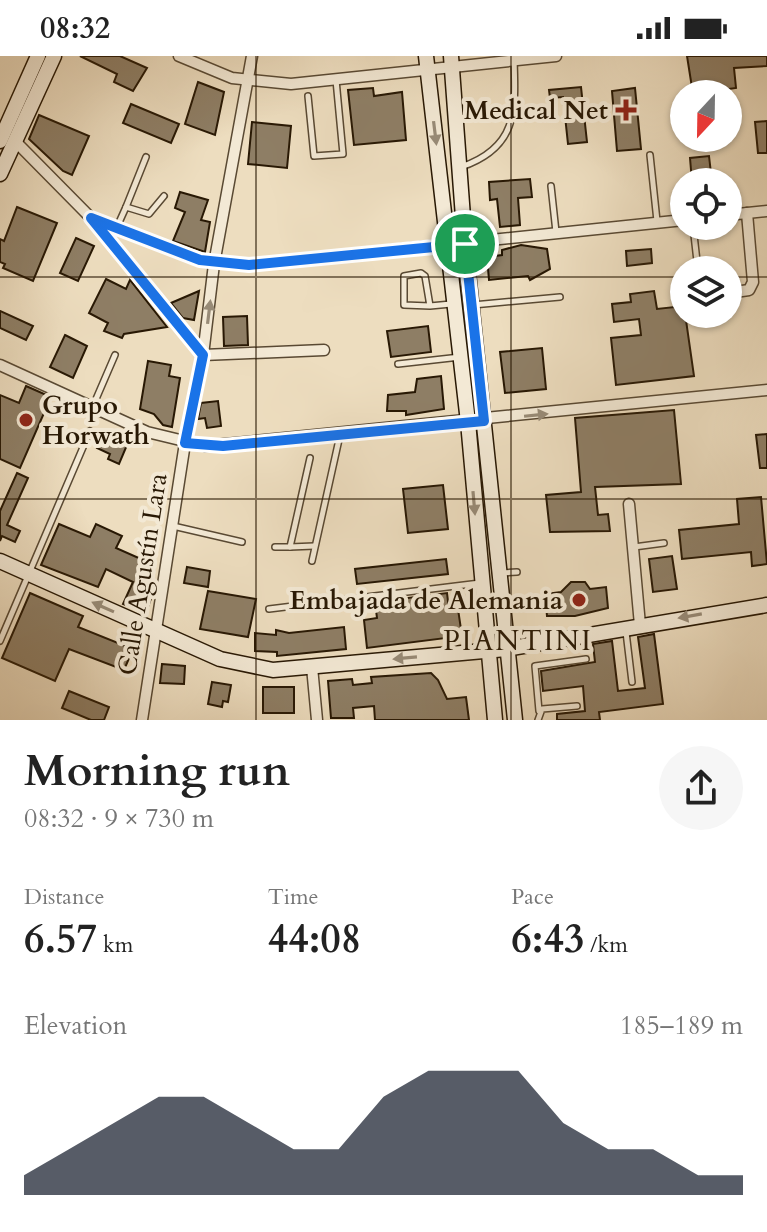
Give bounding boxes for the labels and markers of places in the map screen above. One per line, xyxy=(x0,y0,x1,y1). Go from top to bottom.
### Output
place label: Medical Net xyxy=(464,93,608,128)
marker: Medical Net xyxy=(615,99,637,121)
pin xyxy=(431,210,499,278)
place label: Grupo Horwath xyxy=(42,388,149,453)
marker: Grupo Horwath xyxy=(17,411,35,429)
place label: Embajada de Alemania xyxy=(289,583,563,618)
marker: Embajada de Alemania xyxy=(570,591,588,609)

